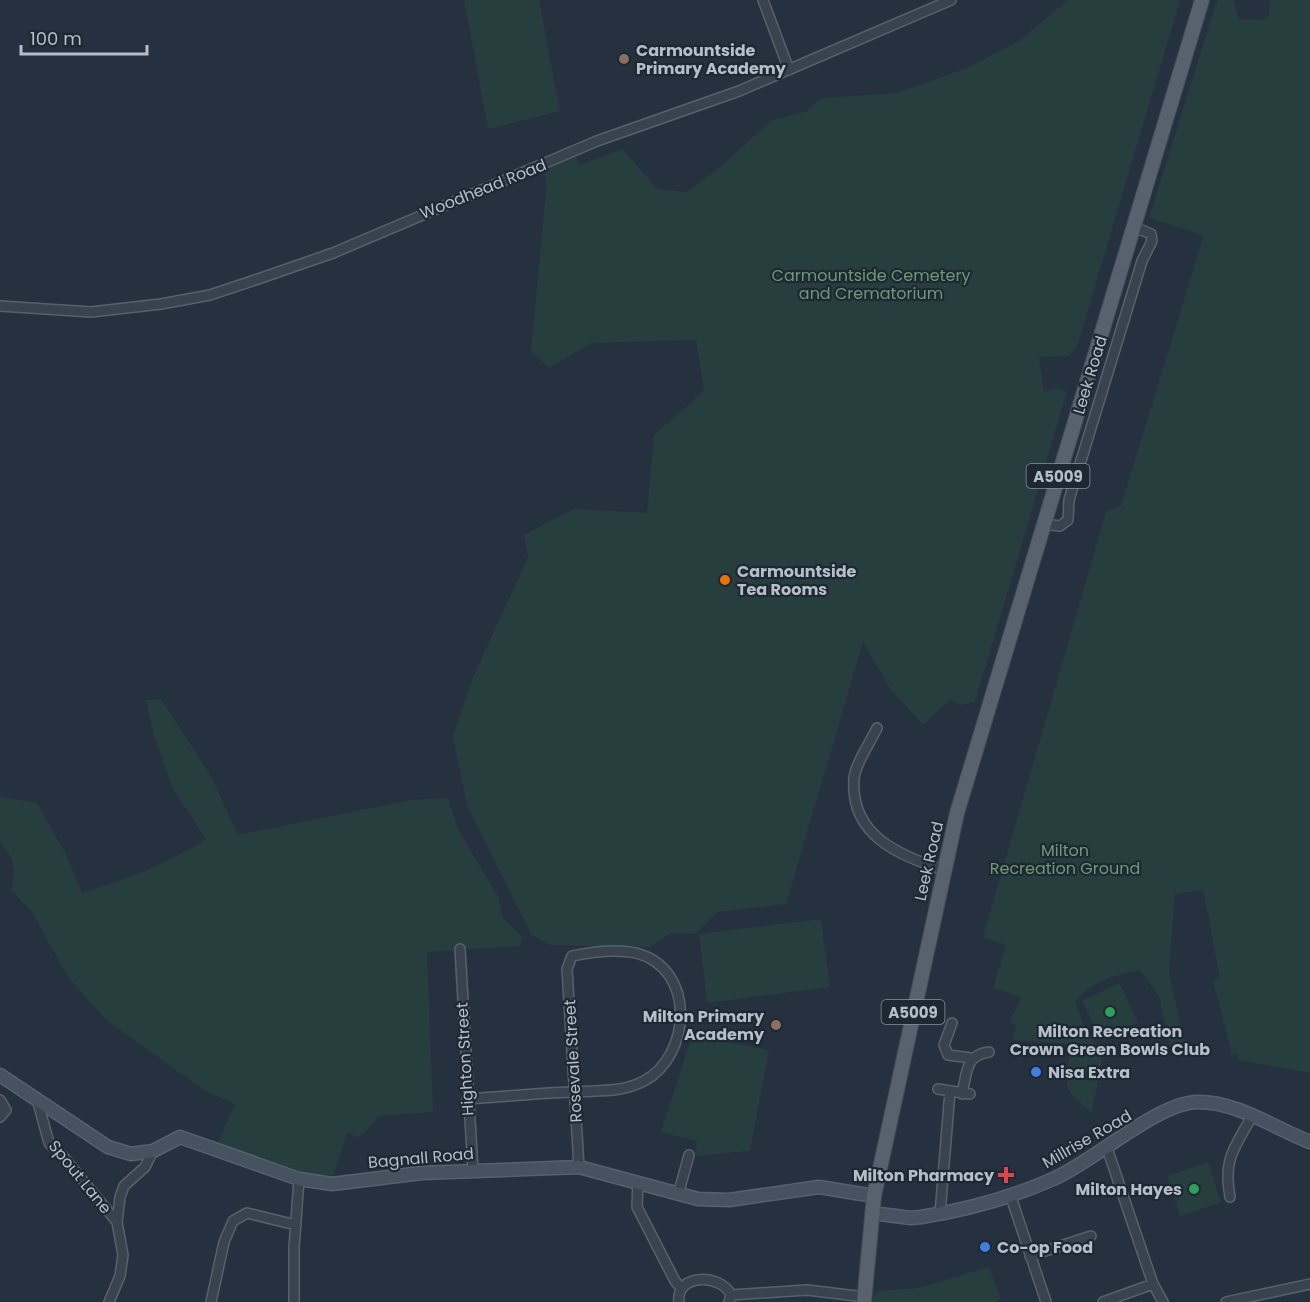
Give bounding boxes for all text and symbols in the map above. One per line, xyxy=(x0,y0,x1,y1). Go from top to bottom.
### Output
scale bar xyxy=(21,18,147,56)
text: 100 m xyxy=(30,26,82,51)
place label: Carmountside Primary Academy xyxy=(636,39,787,80)
marker: Carmountside Primary Academy xyxy=(617,52,631,66)
street label: Woodhead Road xyxy=(416,153,550,225)
park label: Carmountside Cemetery and Crematorium xyxy=(772,264,970,305)
street label: Leek Road xyxy=(1067,333,1113,417)
road number: A5009 xyxy=(1026,464,1090,488)
place label: Carmountside Tea Rooms xyxy=(737,560,857,601)
marker: Carmountside Tea Rooms xyxy=(718,573,732,587)
street label: Leek Road xyxy=(909,819,949,903)
park label: Milton Recreation Ground xyxy=(990,839,1140,880)
street label: Rosevale Street xyxy=(558,999,588,1123)
road number: A5009 xyxy=(882,1000,944,1024)
street label: Highton Street xyxy=(451,1002,479,1116)
place label: Milton Primary Academy xyxy=(643,1005,765,1046)
marker: Milton Recreation Crown Green Bowls Club xyxy=(1103,1005,1117,1019)
marker: Milton Primary Academy xyxy=(769,1018,783,1032)
place label: Milton Recreation Crown Green Bowls Club xyxy=(1010,1020,1210,1061)
place label: Nisa Extra xyxy=(1048,1061,1130,1084)
marker: Nisa Extra xyxy=(1029,1065,1043,1079)
street label: Millrise Road xyxy=(1038,1104,1136,1174)
street label: Spout Lane xyxy=(43,1135,117,1219)
street label: Bagnall Road xyxy=(367,1142,475,1174)
place label: Milton Pharmacy xyxy=(853,1164,995,1187)
marker: Milton Pharmacy xyxy=(999,1168,1013,1182)
place label: Milton Hayes xyxy=(1076,1178,1182,1201)
marker: Milton Hayes xyxy=(1187,1182,1201,1196)
place label: Co-op Food xyxy=(997,1236,1093,1259)
marker: Co-op Food xyxy=(978,1240,992,1254)

